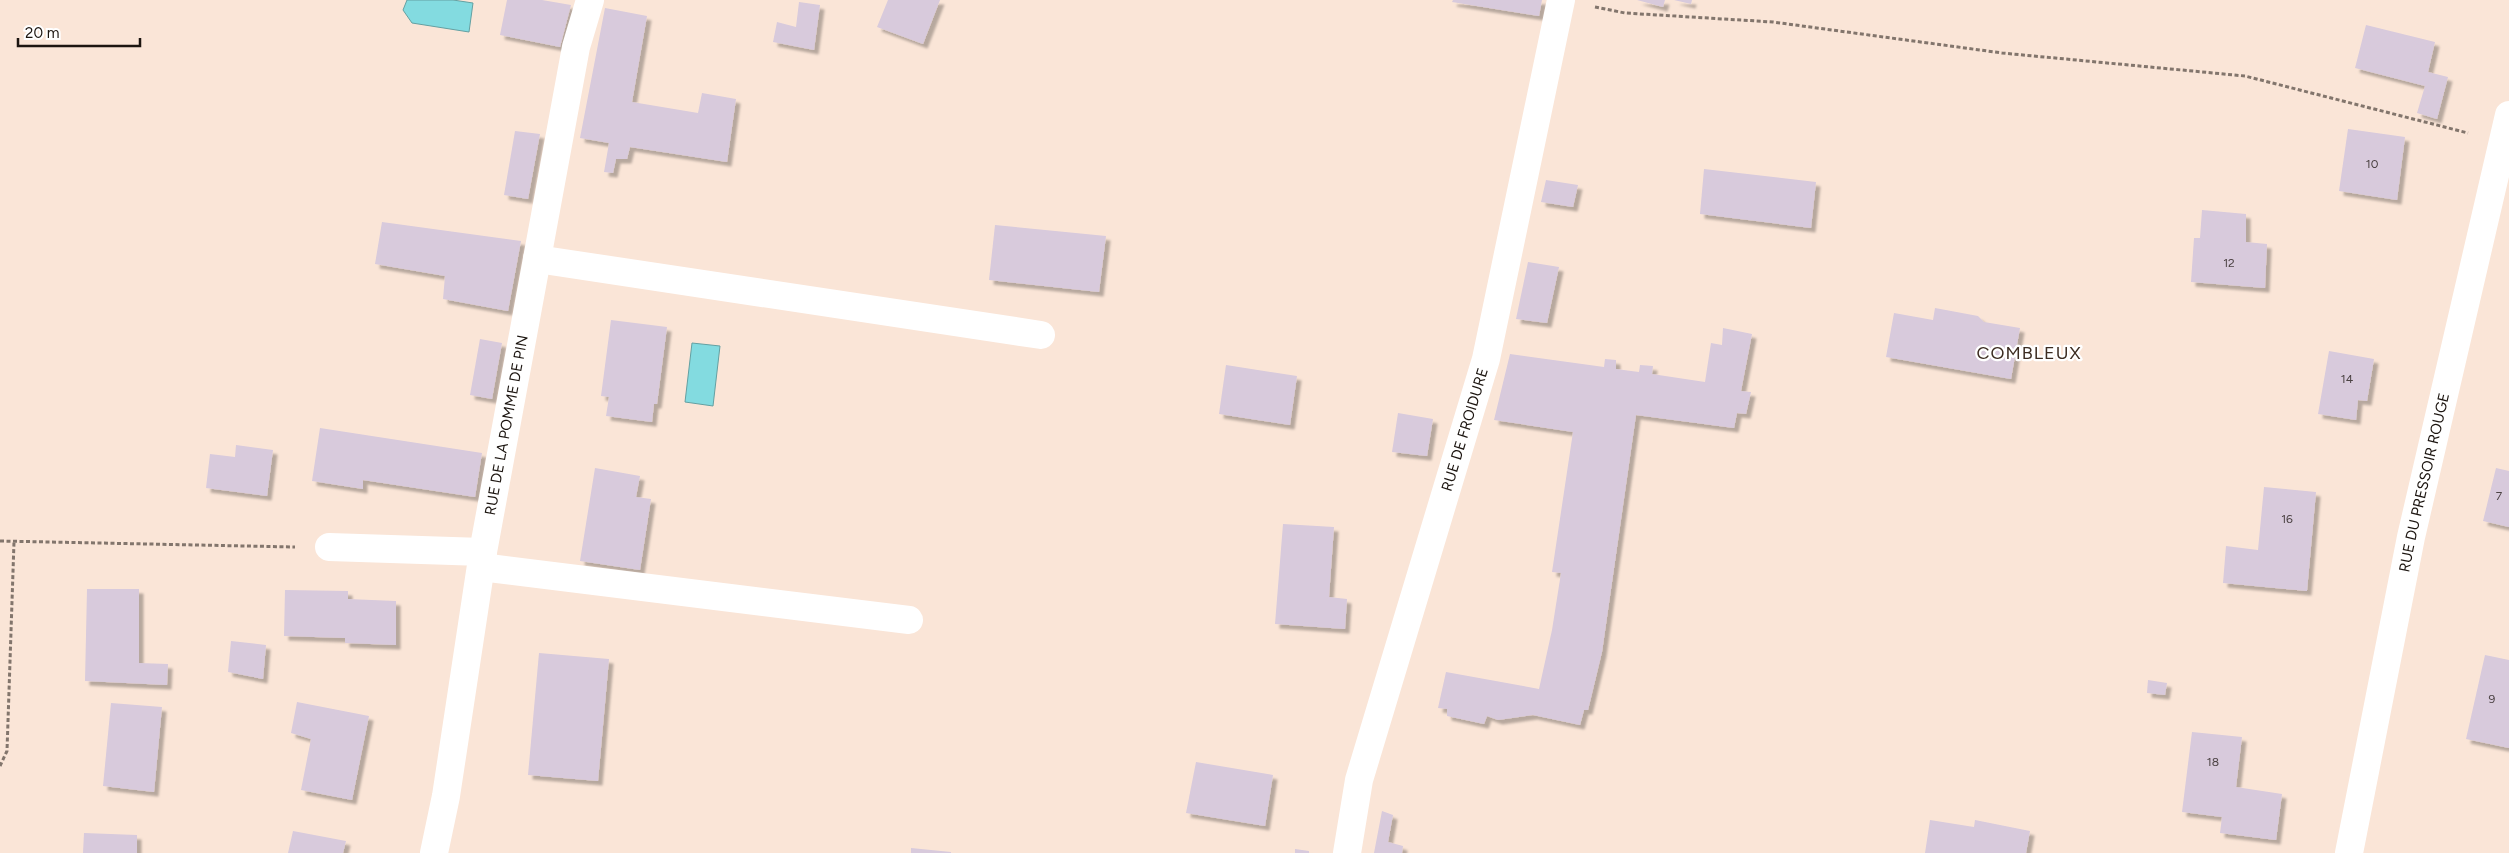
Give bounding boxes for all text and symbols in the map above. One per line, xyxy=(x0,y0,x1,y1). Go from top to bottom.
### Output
scale bar xyxy=(18,15,140,47)
text: 20 m xyxy=(25,24,59,42)
house number: 10 xyxy=(2366,157,2379,171)
house number: 12 xyxy=(2223,256,2235,270)
street label: RUE DE LA POMME DE PIN xyxy=(481,334,532,517)
district label: COMBLEUX xyxy=(1977,342,2081,364)
street label: RUE DE FROIDURE xyxy=(1438,366,1492,493)
house number: 14 xyxy=(2341,372,2354,386)
street label: RUE DU PRESSOIR ROUGE xyxy=(2395,391,2453,574)
house number: 7 xyxy=(2496,489,2503,503)
house number: 16 xyxy=(2281,512,2293,526)
house number: 9 xyxy=(2489,692,2496,706)
house number: 18 xyxy=(2207,755,2219,769)

